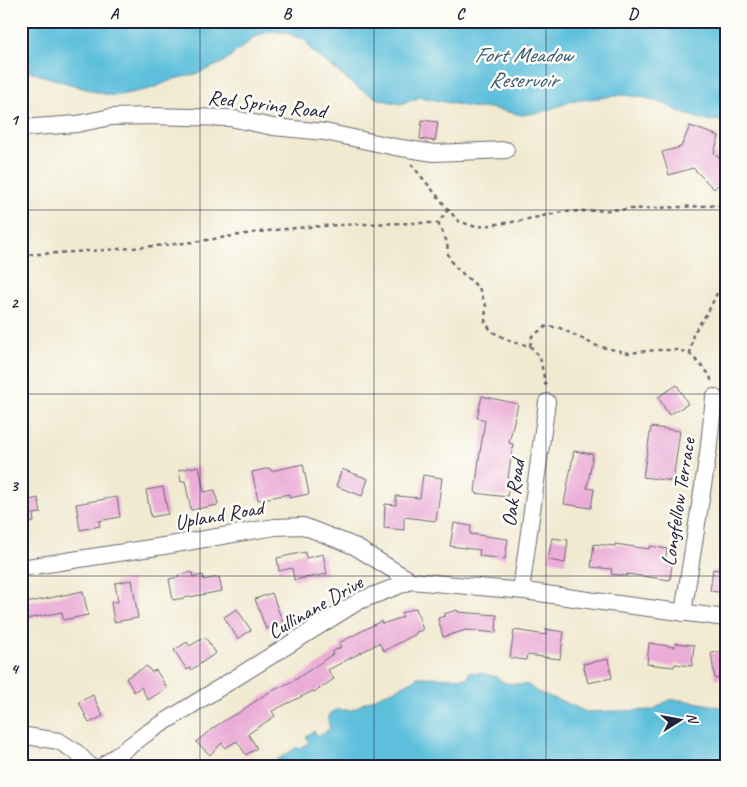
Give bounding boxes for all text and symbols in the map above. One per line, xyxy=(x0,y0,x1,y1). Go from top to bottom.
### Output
text: A xyxy=(110,4,120,24)
text: B xyxy=(283,4,293,24)
text: C xyxy=(456,4,466,24)
text: D xyxy=(628,4,639,24)
water label: Fort Meadow Reservoir xyxy=(474,41,575,94)
street label: Red Spring Road xyxy=(206,84,330,124)
text: 1 xyxy=(10,110,19,130)
text: 2 xyxy=(10,293,19,313)
street label: Longfellow Terrace xyxy=(655,435,701,568)
street label: Oak Road xyxy=(495,454,531,528)
text: 3 xyxy=(10,476,19,496)
street label: Upland Road xyxy=(173,494,269,536)
street label: Cullinane Drive xyxy=(263,569,368,645)
text: 4 xyxy=(10,659,19,679)
north arrow xyxy=(654,694,704,744)
text: N xyxy=(683,712,702,726)

